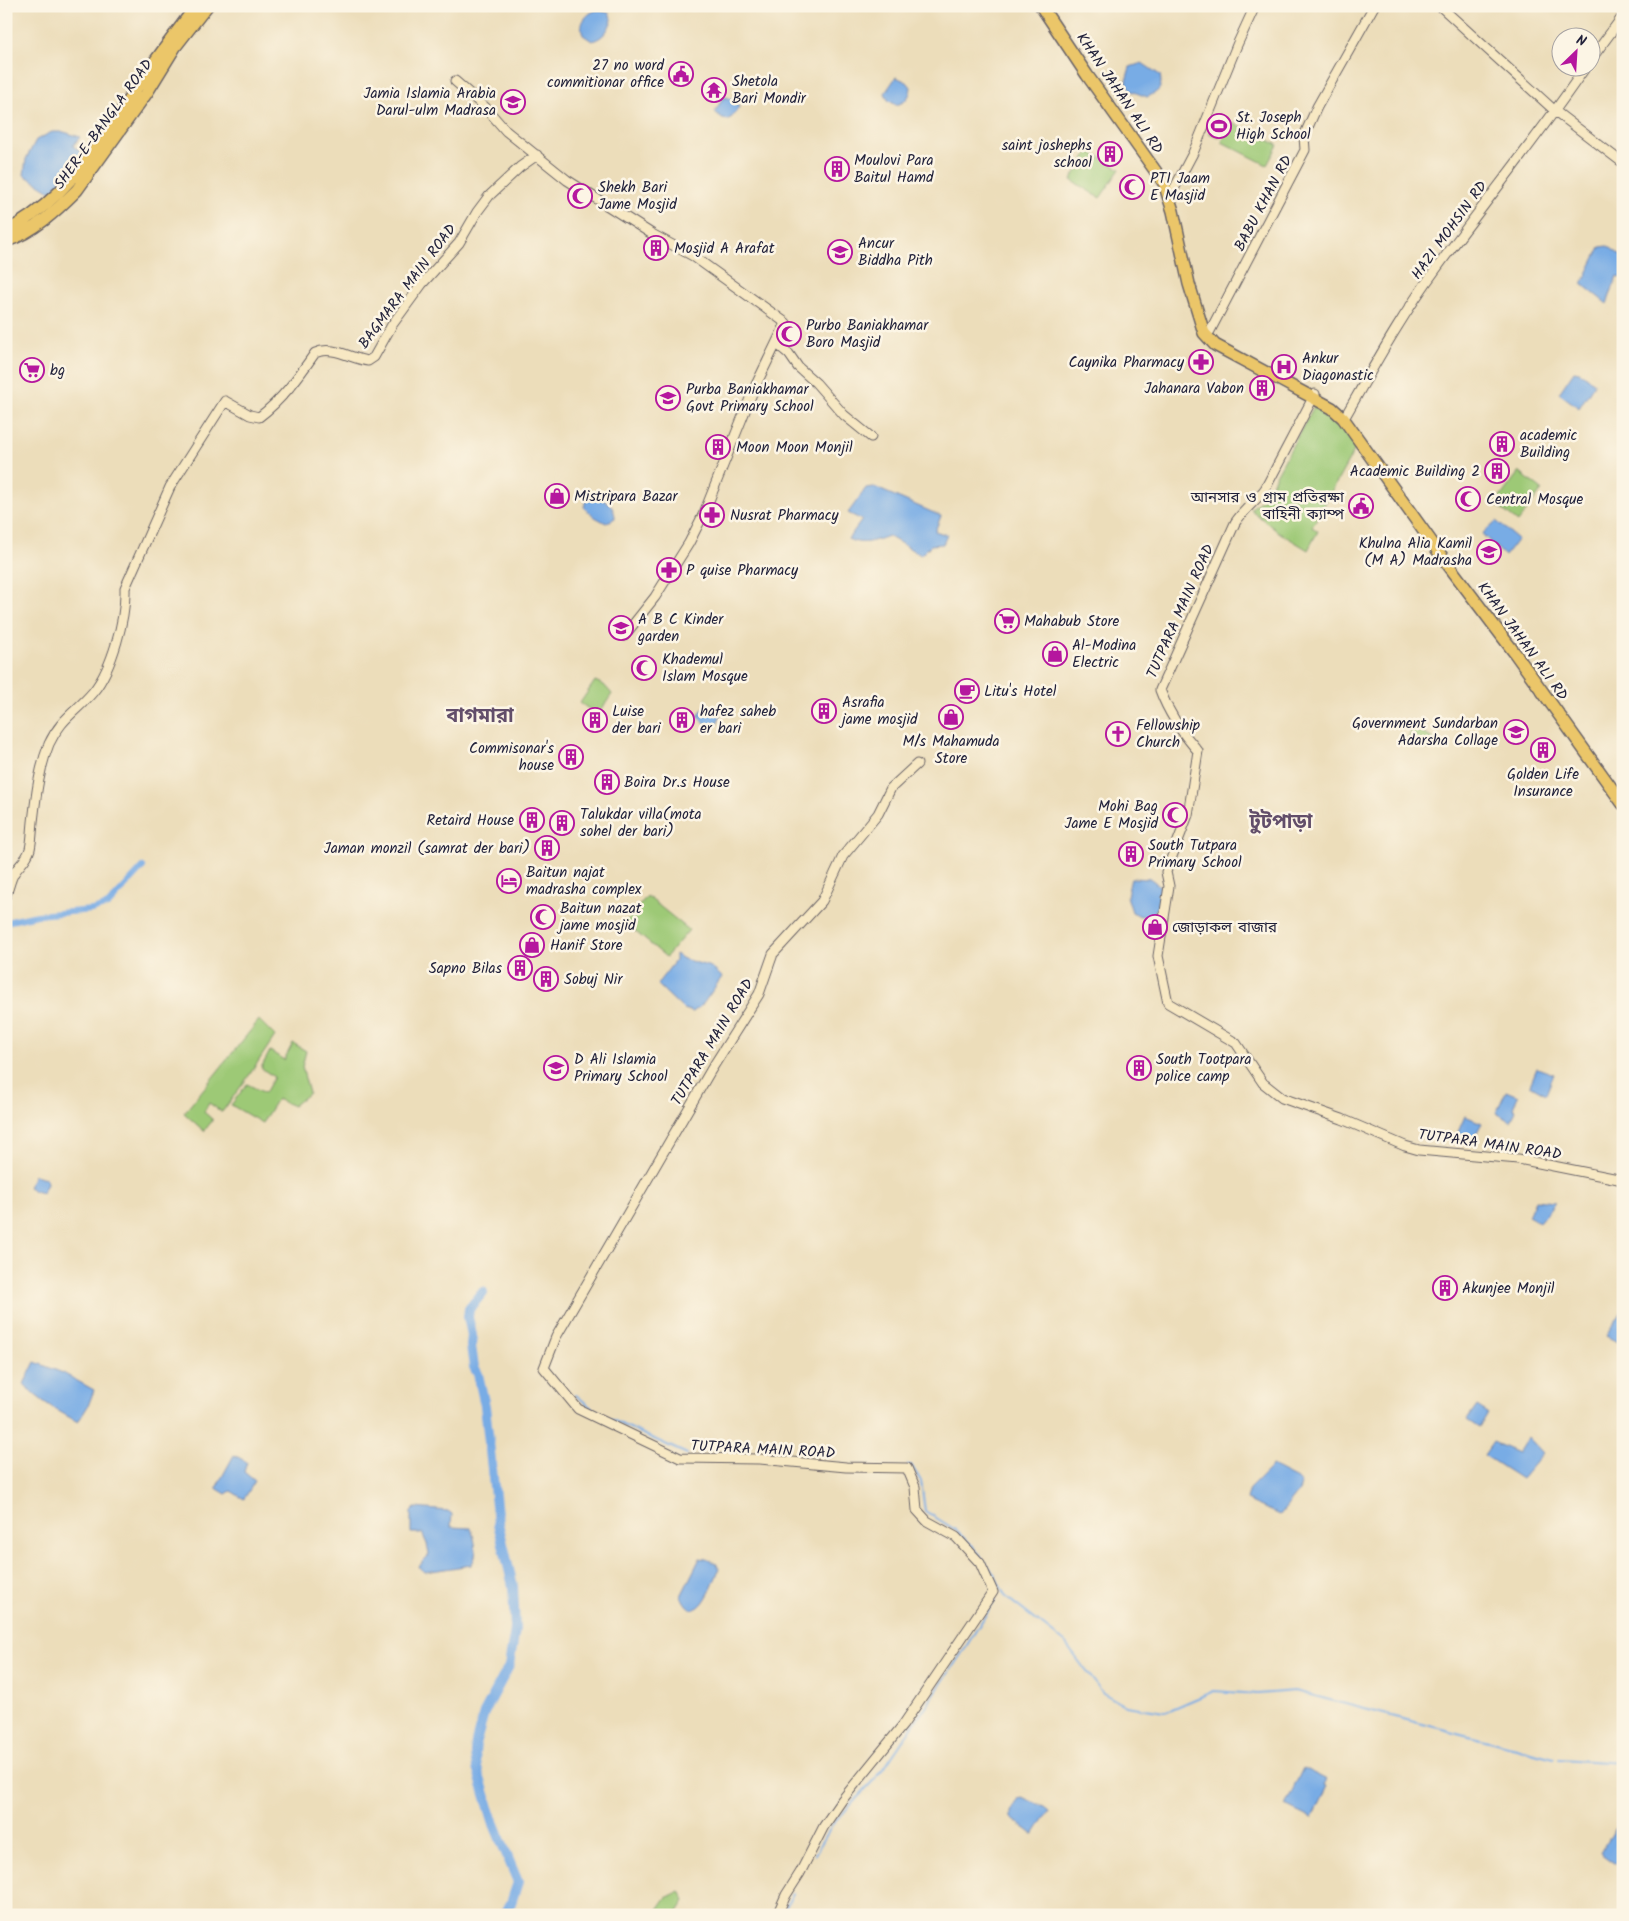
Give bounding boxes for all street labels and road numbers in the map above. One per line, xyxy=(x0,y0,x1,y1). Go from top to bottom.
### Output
street label: KHAN JAHAN ALI RD xyxy=(1069,28,1169,159)
street label: SHER-E-BANGLA ROAD xyxy=(48,54,160,195)
street label: BABU KHAN RD xyxy=(1228,151,1299,256)
street label: HAZI MOHSIN RD xyxy=(1406,176,1494,285)
street label: BAGMARA MAIN ROAD xyxy=(353,219,463,354)
street label: TUTPARA MAIN ROAD xyxy=(1141,540,1221,682)
street label: KHAN JAHAN ALI RD xyxy=(1471,577,1574,706)
street label: TUTPARA MAIN ROAD xyxy=(665,974,761,1111)
street label: TUTPARA MAIN ROAD xyxy=(1417,1123,1563,1167)
street label: TUTPARA MAIN ROAD xyxy=(690,1434,836,1466)

